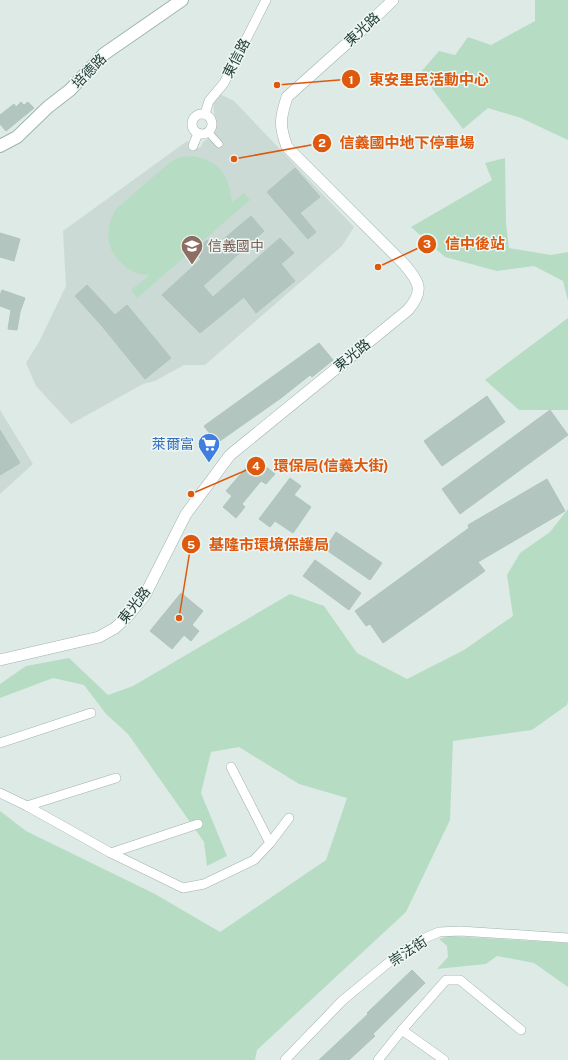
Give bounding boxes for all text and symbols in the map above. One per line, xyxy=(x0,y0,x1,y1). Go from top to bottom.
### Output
street label: 東光路 xyxy=(341,9,383,49)
street label: 東信路 xyxy=(219,36,253,80)
street label: 培德路 xyxy=(69,50,109,92)
callout: 東安里民活動中心 xyxy=(341,66,497,93)
text: 東安里民活動中心 xyxy=(369,71,489,88)
text: 1 xyxy=(348,73,354,87)
callout: 信義國中地下停車場 xyxy=(312,129,483,156)
text: 信義國中地下停車場 xyxy=(339,134,475,151)
text: 2 xyxy=(318,136,326,150)
callout: 信中後站 xyxy=(417,231,513,258)
school or university icon: 信義國中 xyxy=(179,233,205,266)
text: 信中後站 xyxy=(445,235,505,252)
text: 3 xyxy=(423,237,431,251)
place label: 信義國中 xyxy=(208,238,264,254)
street label: 東光路 xyxy=(331,336,373,374)
supermarket icon: 萊爾富 xyxy=(196,431,222,464)
place label: 萊爾富 xyxy=(152,436,194,452)
callout: 環保局(信義大街) xyxy=(246,453,397,480)
text: 環保局(信義大街) xyxy=(273,457,389,474)
text: 4 xyxy=(252,459,260,473)
callout: 基隆市環境保護局 xyxy=(181,531,337,558)
text: 基隆市環境保護局 xyxy=(209,536,329,553)
text: 5 xyxy=(187,538,195,552)
street label: 東光路 xyxy=(115,584,153,626)
street label: 崇法街 xyxy=(386,933,430,969)

